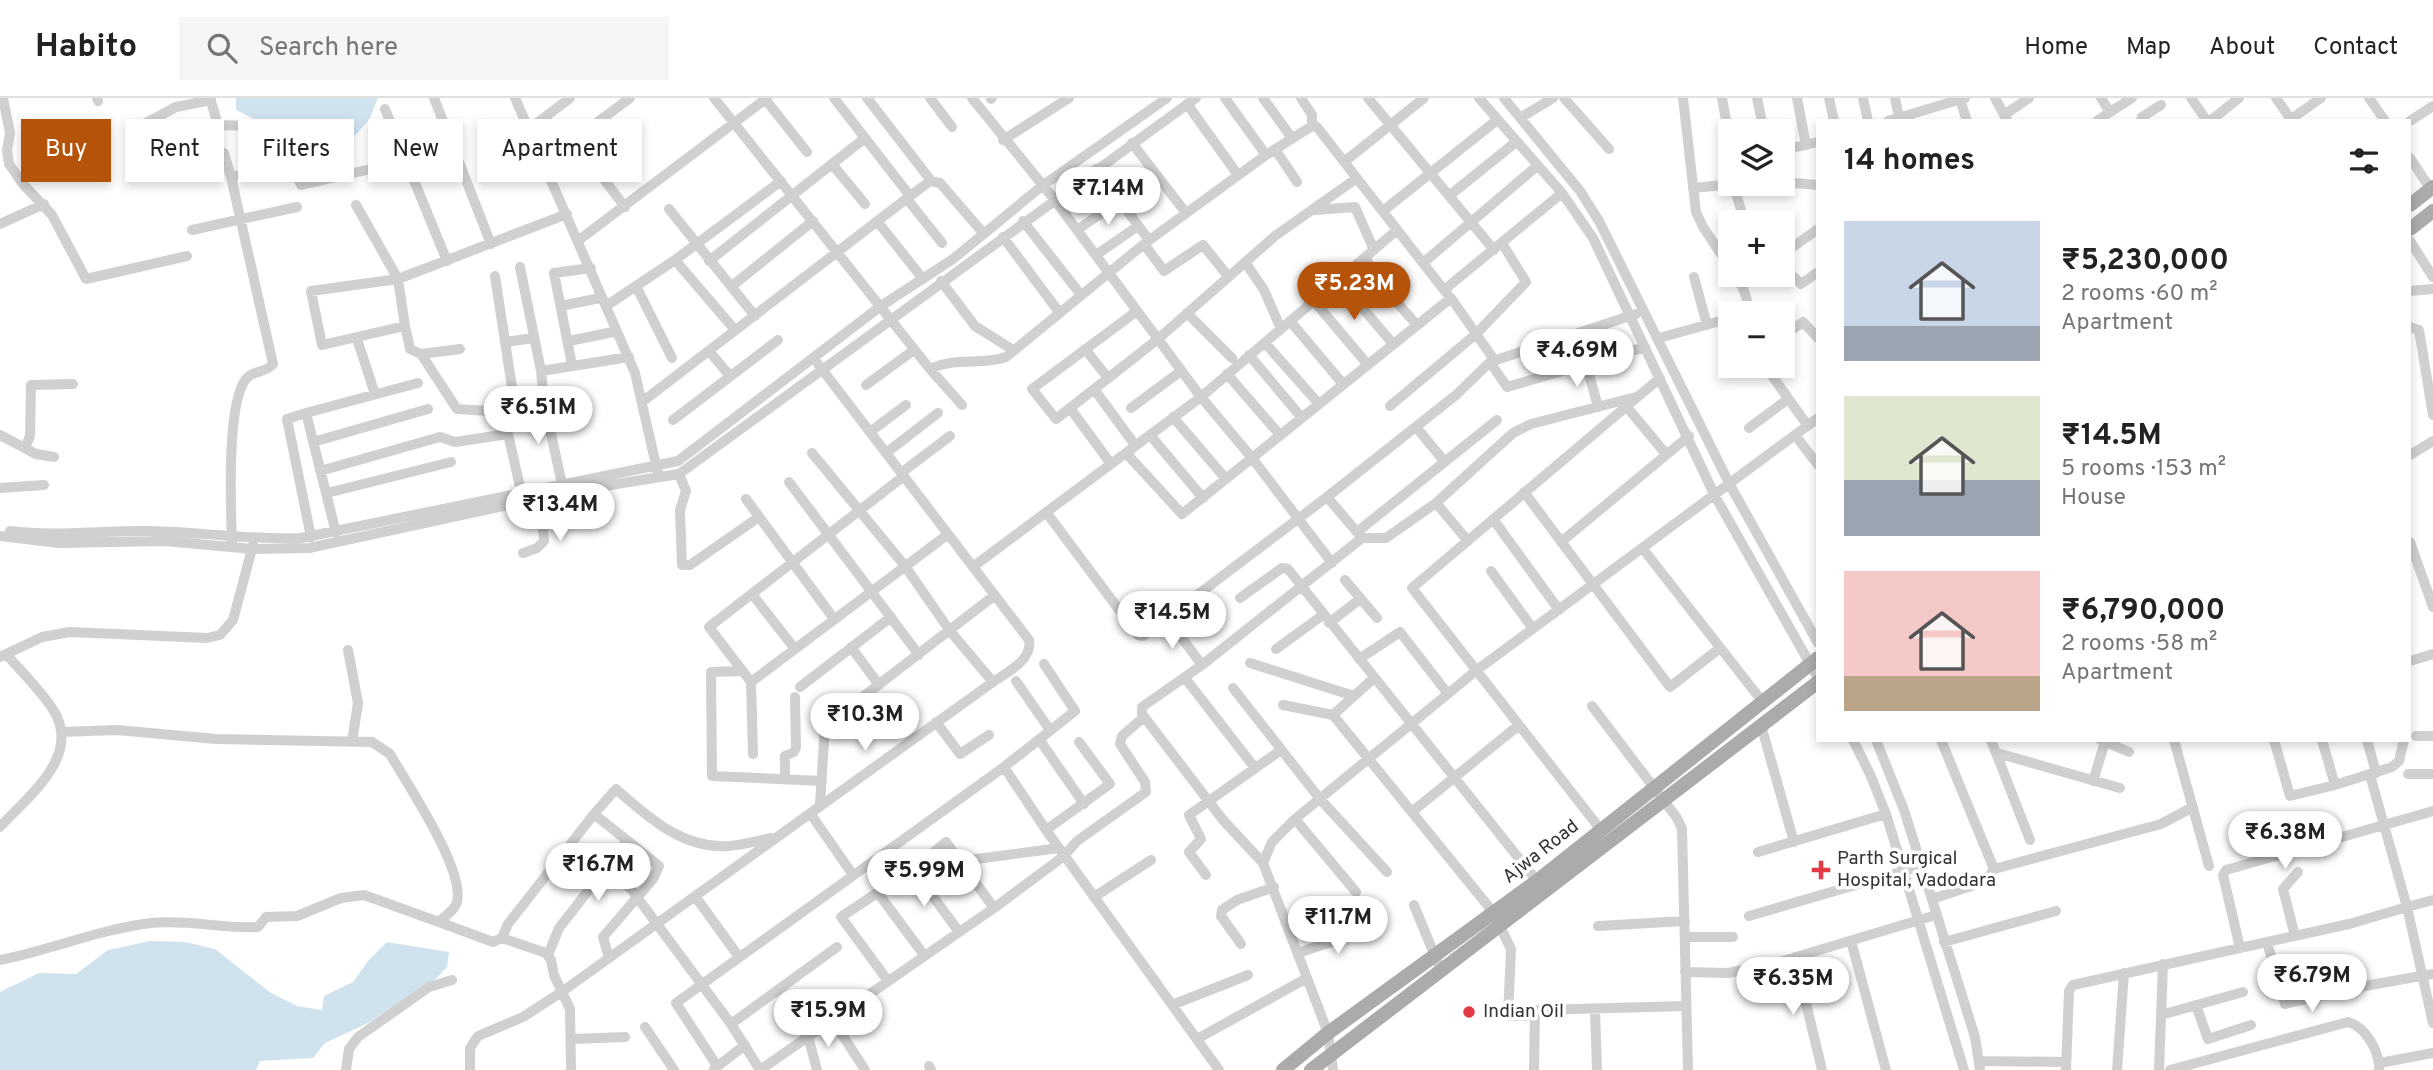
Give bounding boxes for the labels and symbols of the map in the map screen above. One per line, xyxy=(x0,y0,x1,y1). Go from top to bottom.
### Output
pin: ₹7.14M xyxy=(1051,167,1165,227)
pin: ₹5.23M xyxy=(1297,262,1411,322)
pin: ₹4.69M xyxy=(1520,330,1634,389)
pin: ₹6.51M xyxy=(481,386,595,446)
pin: ₹13.4M xyxy=(503,484,617,543)
pin: ₹14.5M xyxy=(1115,592,1229,651)
pin: ₹10.3M xyxy=(808,694,922,753)
pin: ₹6.38M xyxy=(2228,812,2342,871)
street label: Ajwa Road xyxy=(1498,815,1584,889)
pin: ₹16.7M xyxy=(541,844,655,903)
place label: Parth Surgical Hospital, Vadodara xyxy=(1837,847,1996,893)
pin: ₹5.99M xyxy=(867,850,981,909)
marker: Parth Surgical Hospital, Vadodara xyxy=(1811,860,1831,880)
pin: ₹11.7M xyxy=(1281,896,1395,956)
pin: ₹6.79M xyxy=(2255,954,2369,1014)
pin: ₹6.35M xyxy=(1736,958,1850,1017)
pin: ₹15.9M xyxy=(771,990,885,1049)
place label: Indian Oil xyxy=(1483,1000,1564,1024)
marker: Indian Oil xyxy=(1461,1004,1477,1020)

